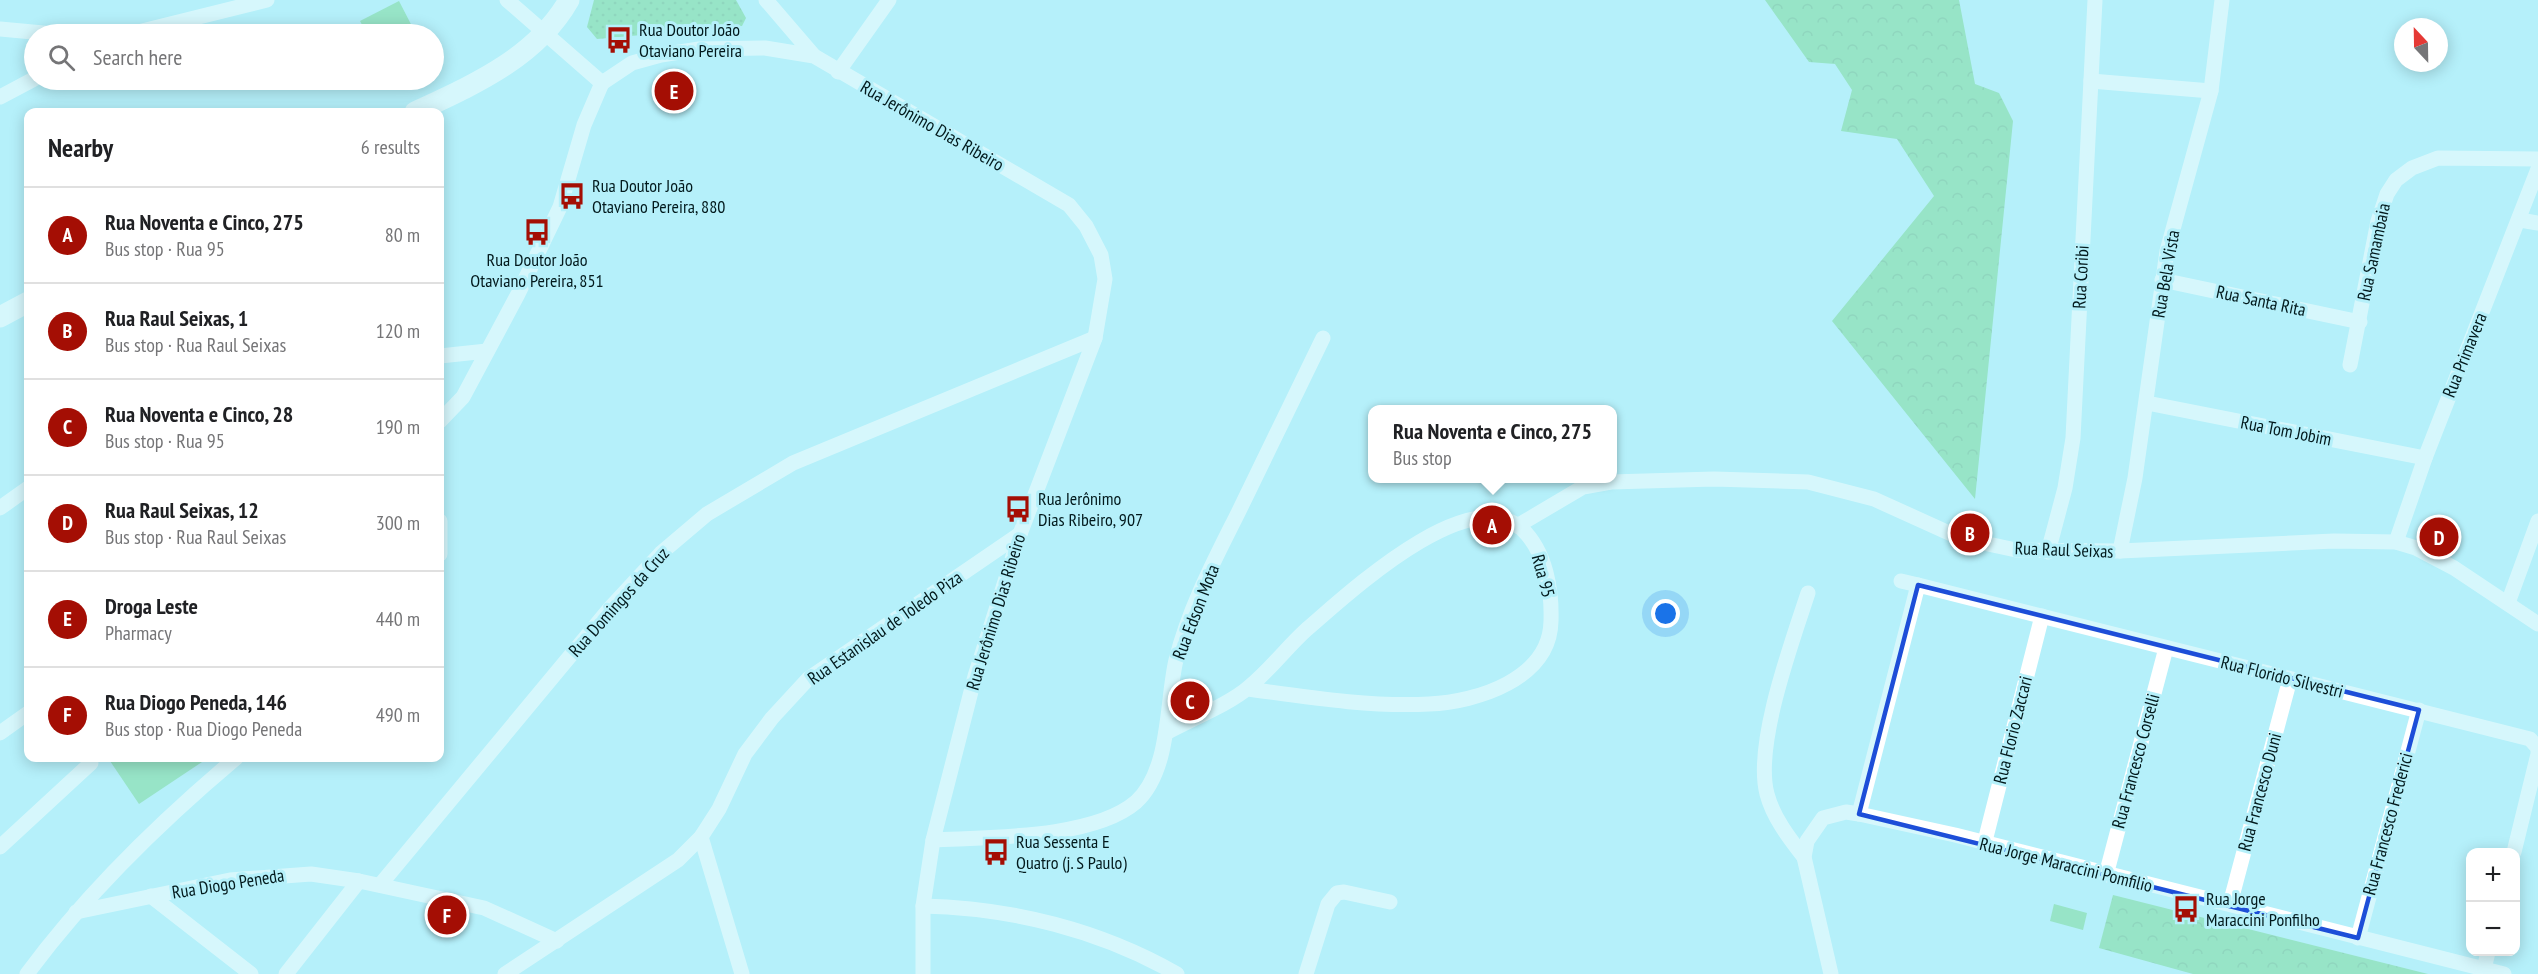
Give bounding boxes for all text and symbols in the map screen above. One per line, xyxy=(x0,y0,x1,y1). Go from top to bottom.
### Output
place label: Rua Doutor João Otaviano Pereira xyxy=(639,18,742,62)
north arrow xyxy=(2394,18,2448,72)
search box xyxy=(24,24,444,90)
bus stop icon: Rua Doutor João Otaviano Pereira xyxy=(604,25,634,55)
icon: search xyxy=(45,41,78,74)
text: Search here xyxy=(93,43,182,71)
pin: E xyxy=(654,68,694,113)
street label: Rua Jerônimo Dias Ribeiro xyxy=(856,75,1008,176)
text: Nearby xyxy=(48,131,113,164)
text: 6 results xyxy=(361,134,420,160)
place label: Rua Doutor João Otaviano Pereira, 880 xyxy=(592,174,725,218)
bus stop icon: Rua Doutor João Otaviano Pereira, 880 xyxy=(557,181,587,211)
street label: Rua Samambaia xyxy=(2352,201,2395,303)
text: Rua Noventa e Cinco, 275 xyxy=(105,208,304,236)
bus stop icon: Rua Doutor João Otaviano Pereira, 851 xyxy=(522,217,552,247)
text: A xyxy=(62,222,73,248)
text: 80 m xyxy=(385,222,420,248)
street label: Rua Bela Vista xyxy=(2146,228,2185,320)
text: Bus stop · Rua 95 xyxy=(105,236,225,262)
street label: Rua Coribi xyxy=(2067,245,2094,309)
place label: Rua Doutor João Otaviano Pereira, 851 xyxy=(470,248,604,292)
street label: Rua Santa Rita xyxy=(2214,280,2308,321)
text: Rua Raul Seixas, 1 xyxy=(105,304,248,332)
street label: Rua Primavera xyxy=(2437,309,2492,401)
text: B xyxy=(63,318,72,344)
text: 120 m xyxy=(376,318,420,344)
text: Bus stop · Rua Raul Seixas xyxy=(105,332,286,358)
text: Rua Noventa e Cinco, 28 xyxy=(105,400,293,428)
popup xyxy=(1368,405,1617,483)
street label: Rua Tom Jobim xyxy=(2239,410,2333,451)
text: C xyxy=(63,414,72,440)
text: 190 m xyxy=(376,414,420,440)
text: Rua Noventa e Cinco, 275 xyxy=(1393,417,1592,445)
text: Bus stop · Rua 95 xyxy=(105,428,225,454)
text: Bus stop xyxy=(1393,445,1452,471)
place label: Rua Jerônimo Dias Ribeiro, 907 xyxy=(1038,487,1143,531)
bus stop icon: Rua Jerônimo Dias Ribeiro, 907 xyxy=(1003,494,1033,524)
text: Rua Raul Seixas, 12 xyxy=(105,496,259,524)
pin: A xyxy=(1472,502,1512,548)
text: D xyxy=(62,510,73,536)
text: 300 m xyxy=(376,510,420,536)
pin: B xyxy=(1950,510,1990,556)
pin: D xyxy=(2420,514,2458,560)
text: Bus stop · Rua Raul Seixas xyxy=(105,524,286,550)
street label: Rua Jerônimo Dias Ribeiro xyxy=(961,531,1030,693)
street label: Rua Raul Seixas xyxy=(2014,536,2114,563)
street label: Rua Domingos da Cruz xyxy=(563,542,674,661)
street label: Rua 95 xyxy=(1527,552,1560,600)
street label: Rua Edson Mota xyxy=(1167,561,1224,663)
street label: Rua Estanislau de Toledo Piza xyxy=(803,566,967,690)
text: Droga Leste xyxy=(105,592,198,620)
your location xyxy=(1651,599,1680,628)
text: E xyxy=(63,606,72,632)
text: 440 m xyxy=(376,606,420,632)
text: Pharmacy xyxy=(105,620,172,646)
street label: Rua Florido Silvestri xyxy=(2219,650,2346,703)
street label: Rua Florio Zaccari xyxy=(1988,674,2037,786)
pin: C xyxy=(1170,678,1210,724)
text: Rua Diogo Peneda, 146 xyxy=(105,688,287,716)
street label: Rua Francesco Corselli xyxy=(2106,691,2165,831)
text: F xyxy=(63,702,72,728)
text: 490 m xyxy=(376,702,420,728)
text: Bus stop · Rua Diogo Peneda xyxy=(105,716,302,742)
street label: Rua Francesco Duni xyxy=(2233,730,2286,853)
street label: Rua Francesco Frederici xyxy=(2357,750,2418,898)
place label: Rua Sessenta E Quatro (j. S Paulo) xyxy=(1016,830,1127,874)
street label: Rua Jorge Maraccini Pomfilio xyxy=(1977,832,2155,897)
bus stop icon: Rua Sessenta E Quatro (j. S Paulo) xyxy=(981,837,1011,867)
map controls xyxy=(2466,848,2520,956)
button: + xyxy=(2466,848,2520,902)
street label: Rua Diogo Peneda xyxy=(170,863,286,904)
place label: Rua Jorge Maraccini Ponfilho xyxy=(2206,887,2320,931)
pin: F xyxy=(428,892,466,938)
bus stop icon: Rua Jorge Maraccini Ponfilho xyxy=(2171,894,2201,924)
button: − xyxy=(2466,902,2520,956)

